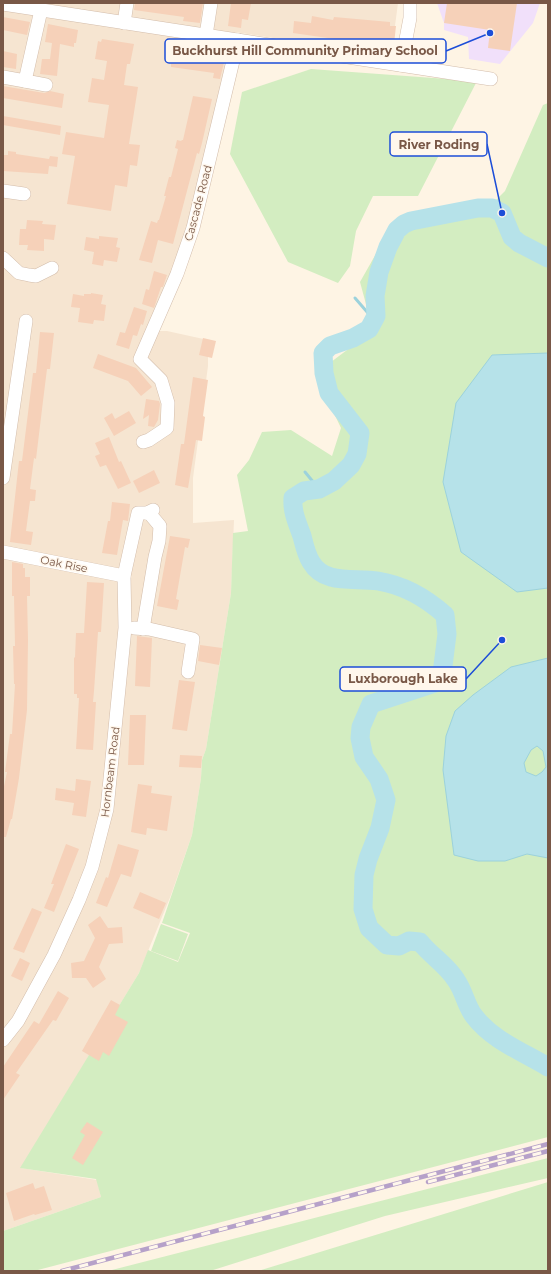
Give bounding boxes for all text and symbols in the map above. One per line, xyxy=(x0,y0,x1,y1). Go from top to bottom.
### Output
callout: Buckhurst Hill Community Primary School xyxy=(165,39,446,63)
text: Buckhurst Hill Community Primary School xyxy=(172,43,438,58)
callout: River Roding xyxy=(390,132,487,156)
text: River Roding xyxy=(399,137,479,152)
street label: Cascade Road xyxy=(181,164,215,242)
street label: Oak Rise xyxy=(39,553,89,576)
callout: Luxborough Lake xyxy=(340,667,466,691)
text: Luxborough Lake xyxy=(348,671,458,686)
street label: Hornbeam Road xyxy=(97,726,123,818)

